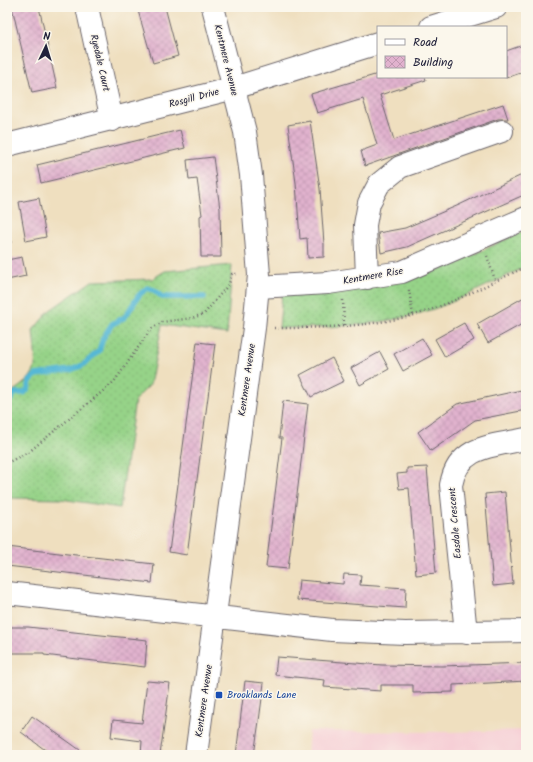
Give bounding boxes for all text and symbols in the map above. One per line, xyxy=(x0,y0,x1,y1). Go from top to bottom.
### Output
street label: Kentmere Avenue xyxy=(209,22,243,98)
north arrow xyxy=(26,26,66,66)
legend xyxy=(377,26,507,78)
text: N xyxy=(43,28,51,46)
street label: Ryedale Court xyxy=(86,33,114,93)
text: Road xyxy=(413,33,438,52)
text: Building xyxy=(413,53,453,72)
street label: Rosgill Drive xyxy=(167,83,221,112)
street label: Kentmere Rise xyxy=(342,263,405,289)
street label: Kentmere Avenue xyxy=(234,342,260,417)
street label: Easdale Crescent xyxy=(444,486,466,559)
street label: Kentmere Avenue xyxy=(191,663,217,738)
place label: Brooklands Lane xyxy=(227,687,297,703)
marker: Brooklands Lane xyxy=(214,690,224,700)

